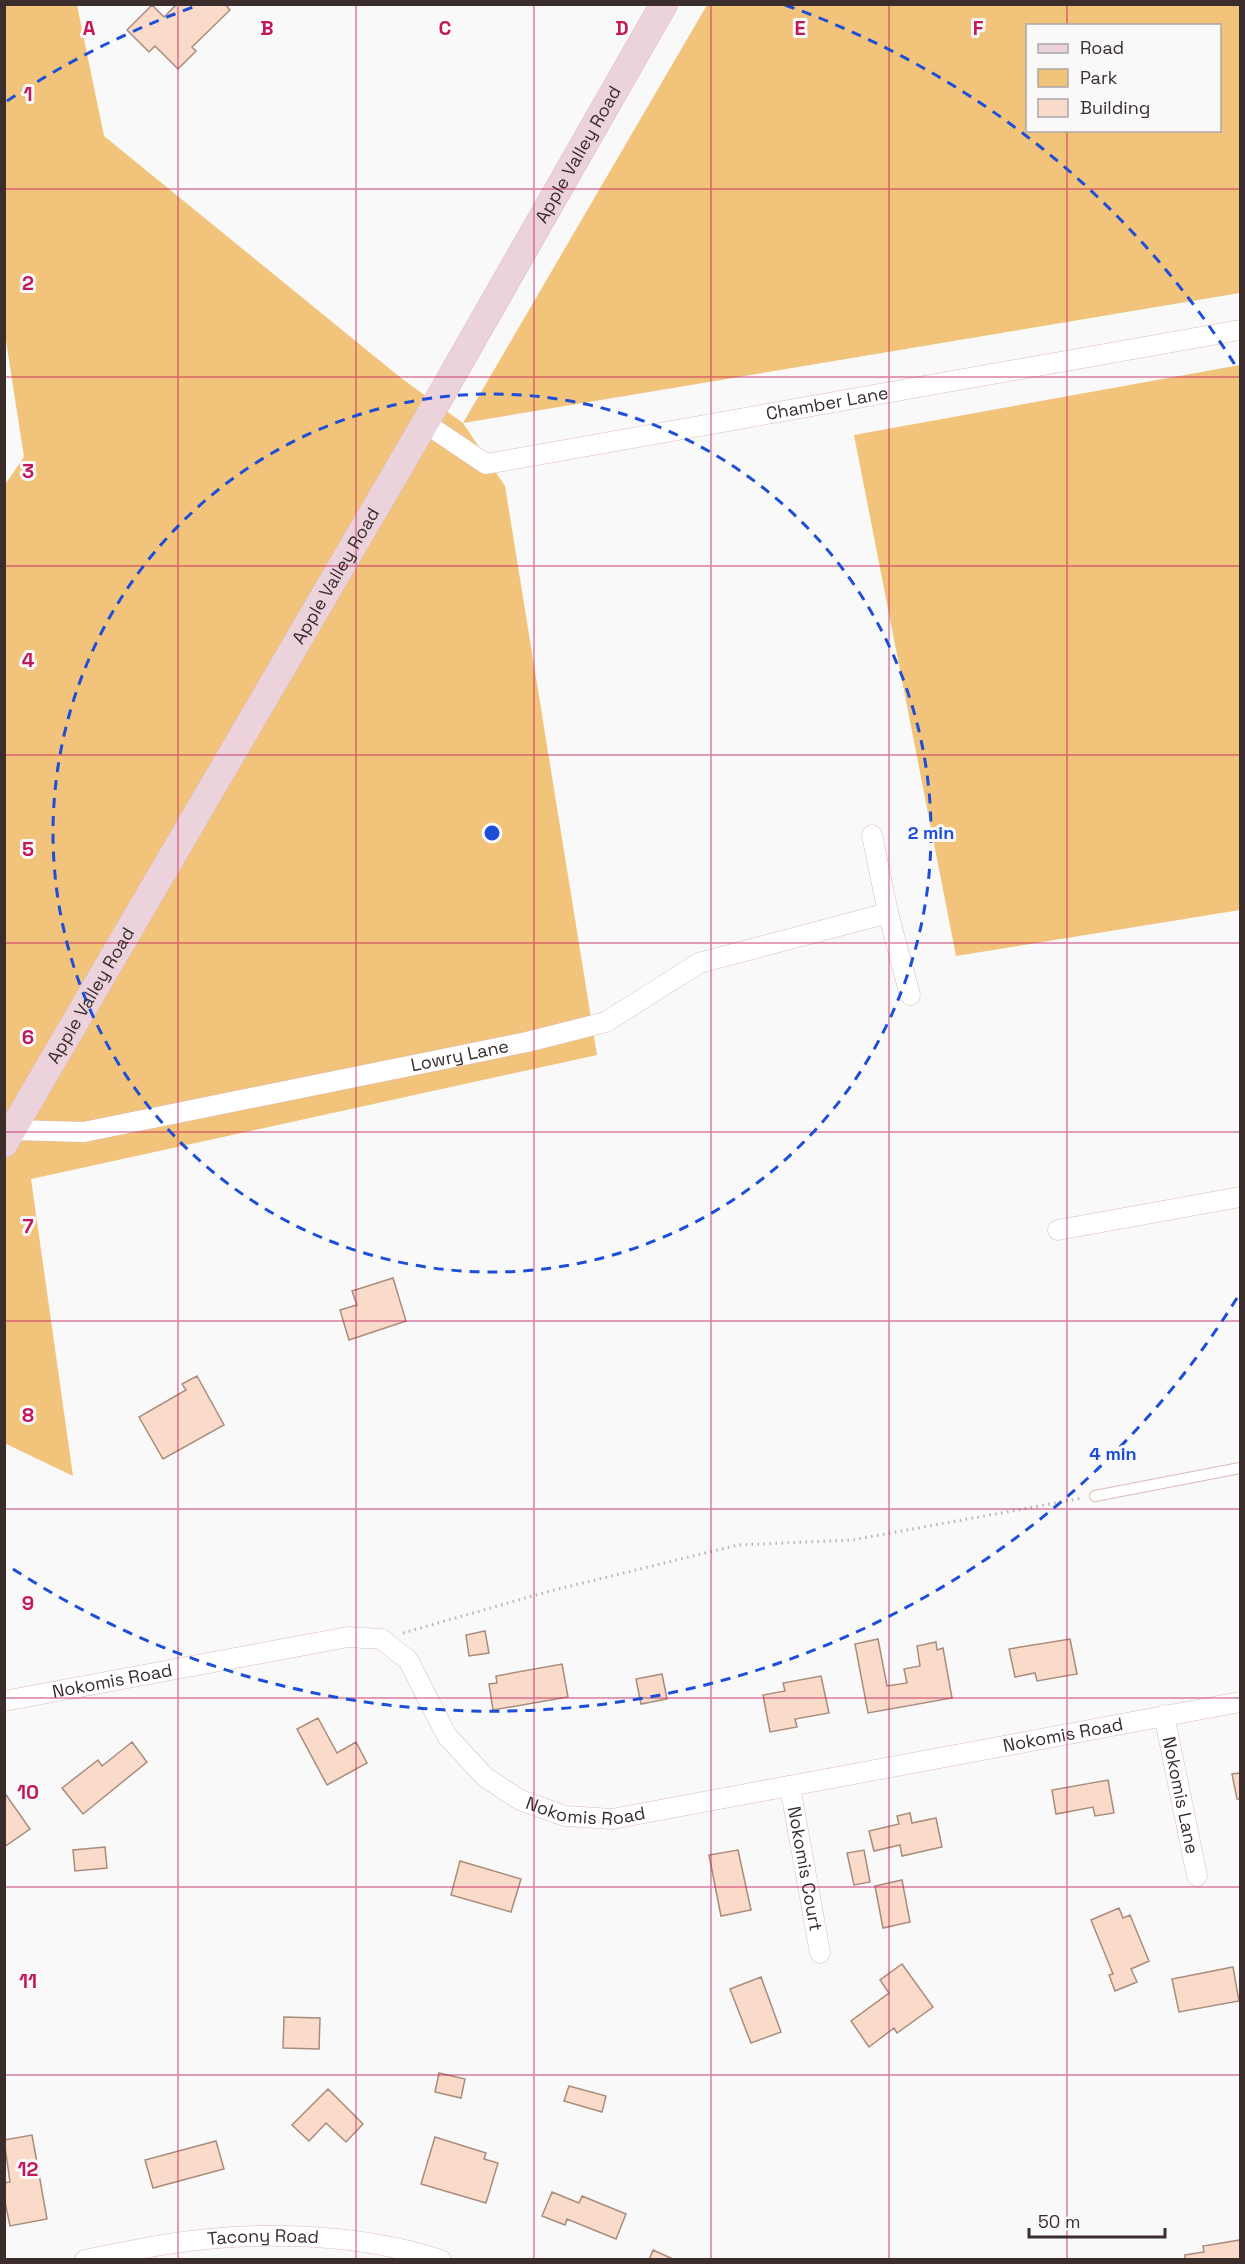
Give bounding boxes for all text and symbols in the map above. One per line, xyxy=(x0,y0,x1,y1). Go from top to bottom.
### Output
text: A xyxy=(83,15,96,41)
text: B xyxy=(260,15,274,41)
text: C xyxy=(439,15,452,41)
text: D xyxy=(615,15,629,41)
text: E xyxy=(794,15,806,41)
text: F xyxy=(973,15,984,41)
legend xyxy=(1026,24,1221,132)
text: Road xyxy=(1080,36,1124,59)
text: Park xyxy=(1080,66,1118,89)
text: 1 xyxy=(23,81,33,107)
street label: Apple Valley Road xyxy=(530,82,626,227)
text: Building xyxy=(1080,96,1150,119)
text: 2 xyxy=(22,270,34,296)
street label: Chamber Lane xyxy=(764,381,890,425)
text: 3 xyxy=(22,458,34,484)
street label: Apple Valley Road xyxy=(287,503,384,648)
text: 4 xyxy=(22,647,35,673)
text: 2 min xyxy=(908,821,954,844)
centre of rings xyxy=(482,823,502,843)
text: 5 xyxy=(22,836,34,862)
street label: Apple Valley Road xyxy=(41,923,139,1068)
text: 6 xyxy=(22,1024,34,1050)
street label: Lowry Lane xyxy=(409,1034,511,1076)
text: 7 xyxy=(22,1213,34,1239)
text: 8 xyxy=(22,1402,34,1428)
text: 4 min xyxy=(1089,1442,1137,1465)
text: 9 xyxy=(22,1590,34,1616)
street label: Nokomis Road xyxy=(50,1658,174,1703)
street label: Nokomis Road xyxy=(1001,1712,1125,1757)
street label: Nokomis Lane xyxy=(1158,1734,1204,1856)
text: 10 xyxy=(17,1779,39,1805)
street label: Nokomis Road xyxy=(523,1791,647,1830)
street label: Nokomis Court xyxy=(783,1804,828,1933)
text: 11 xyxy=(19,1968,37,1994)
text: 12 xyxy=(18,2156,39,2182)
scale bar xyxy=(1029,2201,1166,2239)
text: 50 m xyxy=(1038,2210,1080,2233)
street label: Tacony Road xyxy=(206,2224,320,2250)

